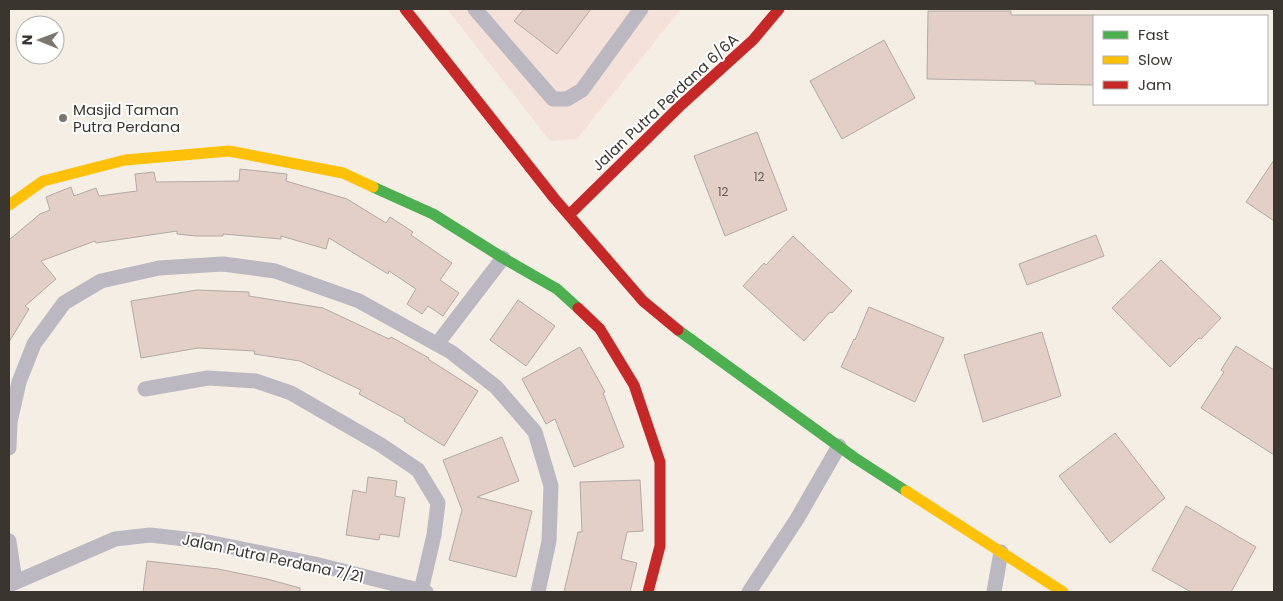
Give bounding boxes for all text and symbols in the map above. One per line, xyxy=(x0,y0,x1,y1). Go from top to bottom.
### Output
north arrow xyxy=(15,15,65,65)
legend xyxy=(1093,15,1268,105)
text: Fast xyxy=(1138,24,1169,45)
street label: Jalan Putra Perdana 6/6A xyxy=(587,29,743,175)
text: N xyxy=(17,34,37,45)
text: Slow xyxy=(1138,49,1173,70)
text: Jam xyxy=(1138,74,1172,95)
place label: Masjid Taman Putra Perdana xyxy=(73,99,180,137)
marker: Masjid Taman Putra Perdana xyxy=(57,112,69,124)
house number: 12 xyxy=(754,168,764,185)
house number: 12 xyxy=(718,183,728,200)
street label: Jalan Putra Perdana 7/21 xyxy=(180,528,366,588)

